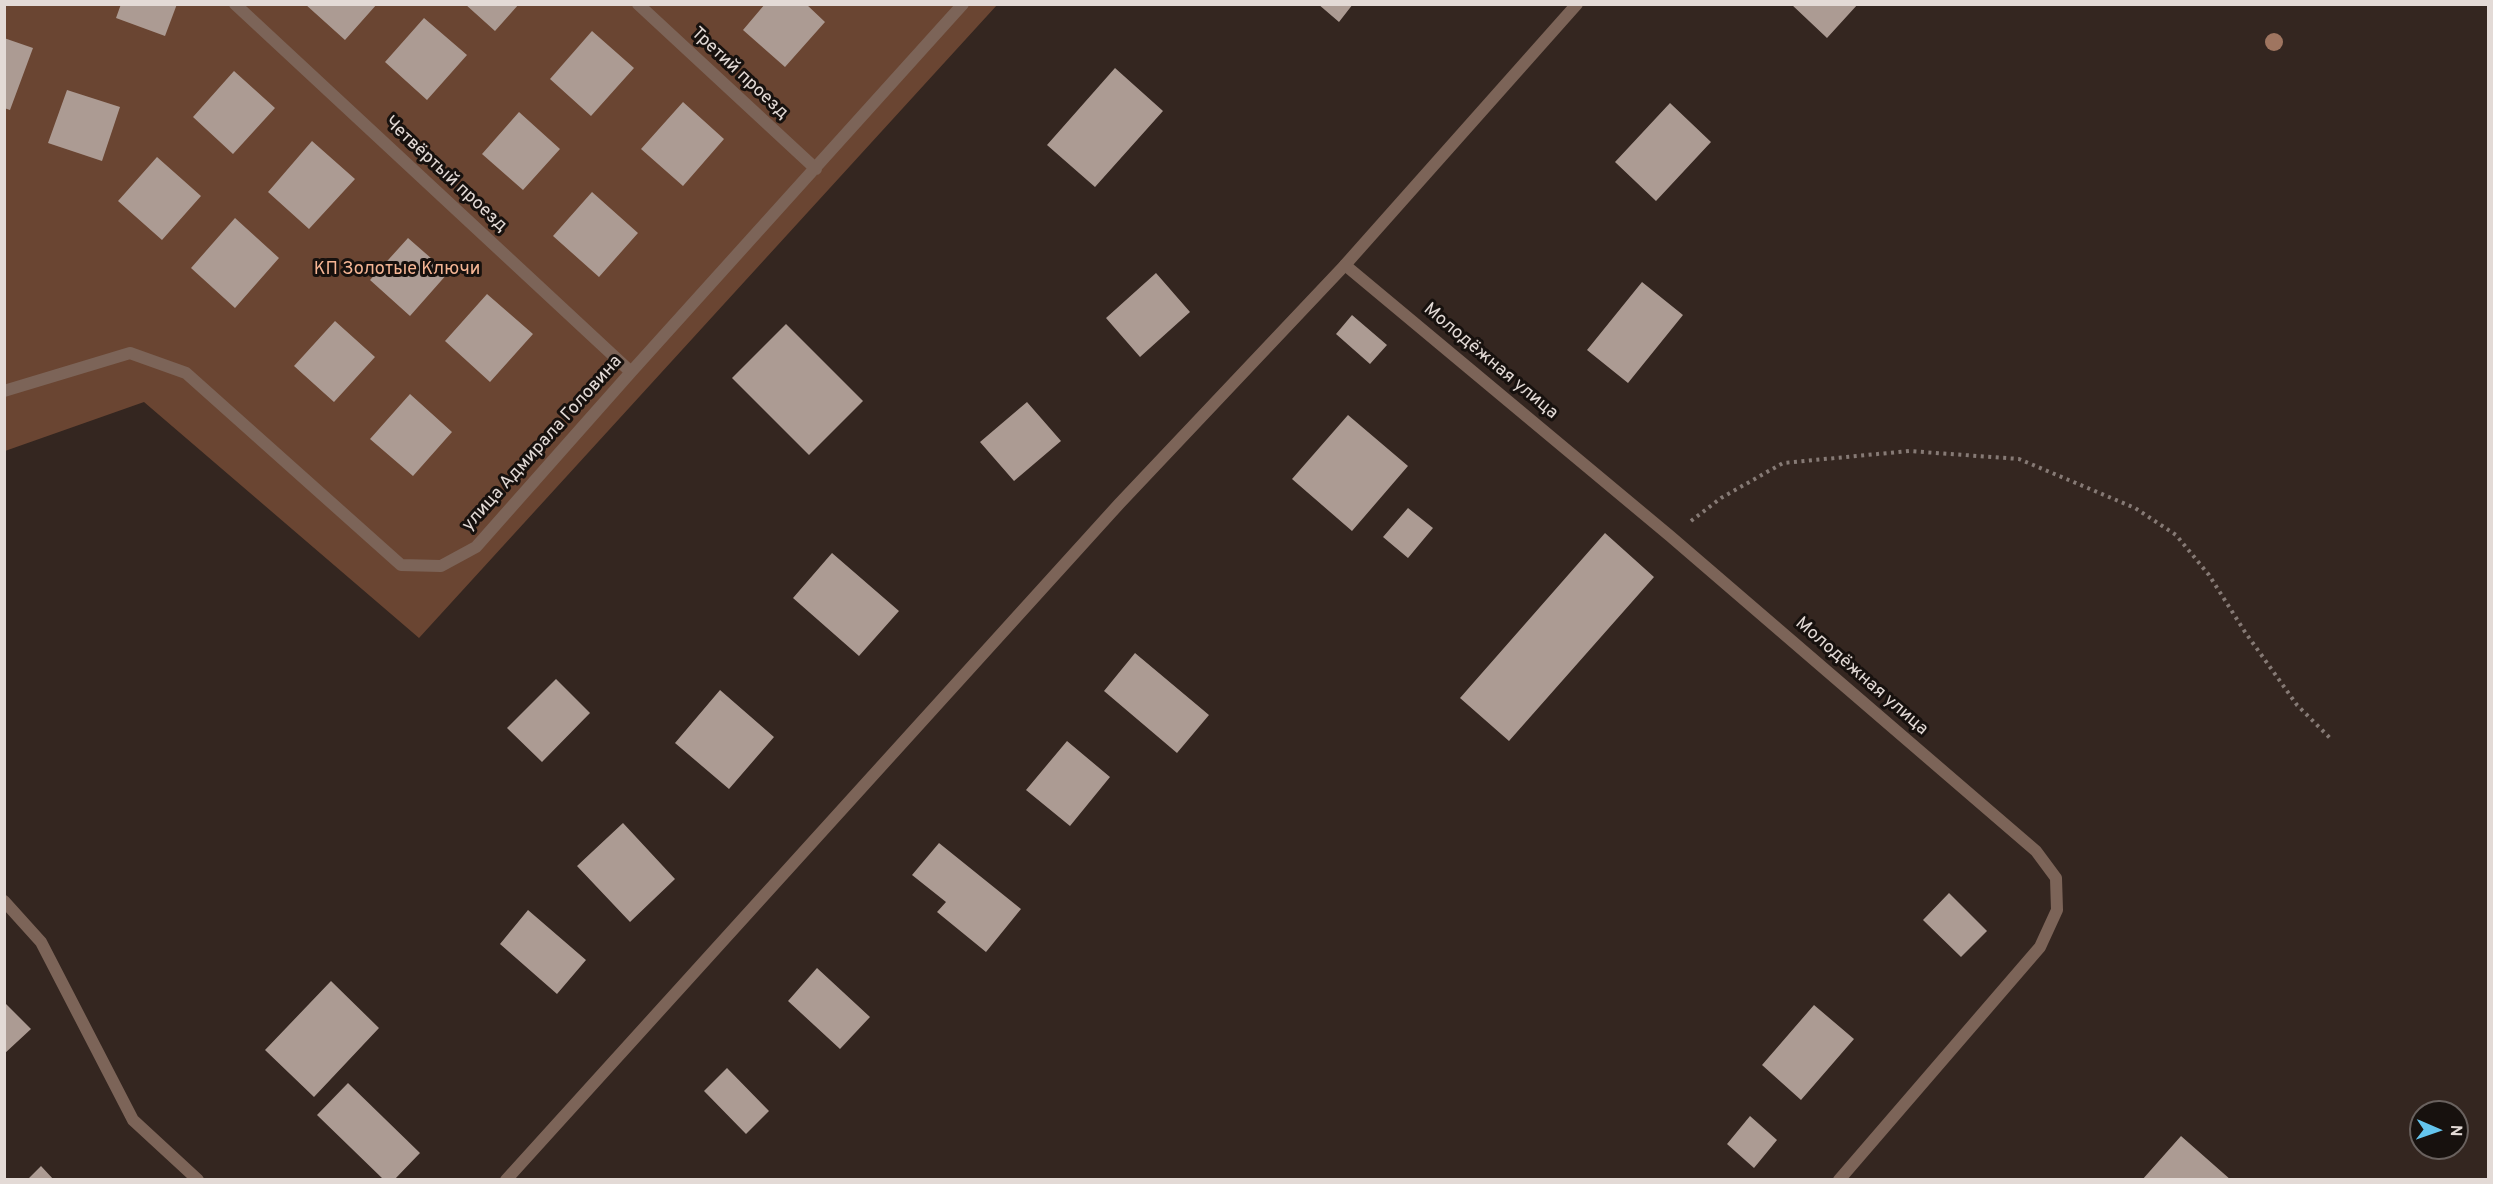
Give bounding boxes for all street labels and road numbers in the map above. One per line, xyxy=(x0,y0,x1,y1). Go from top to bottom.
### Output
street label: Третий проезд xyxy=(686,23,792,125)
street label: Четвёртый проезд xyxy=(379,112,511,238)
street label: Молодёжная улица xyxy=(1418,299,1562,425)
street label: улица Адмирала Головина xyxy=(458,352,628,536)
street label: Молодёжная улица xyxy=(1790,613,1932,741)

